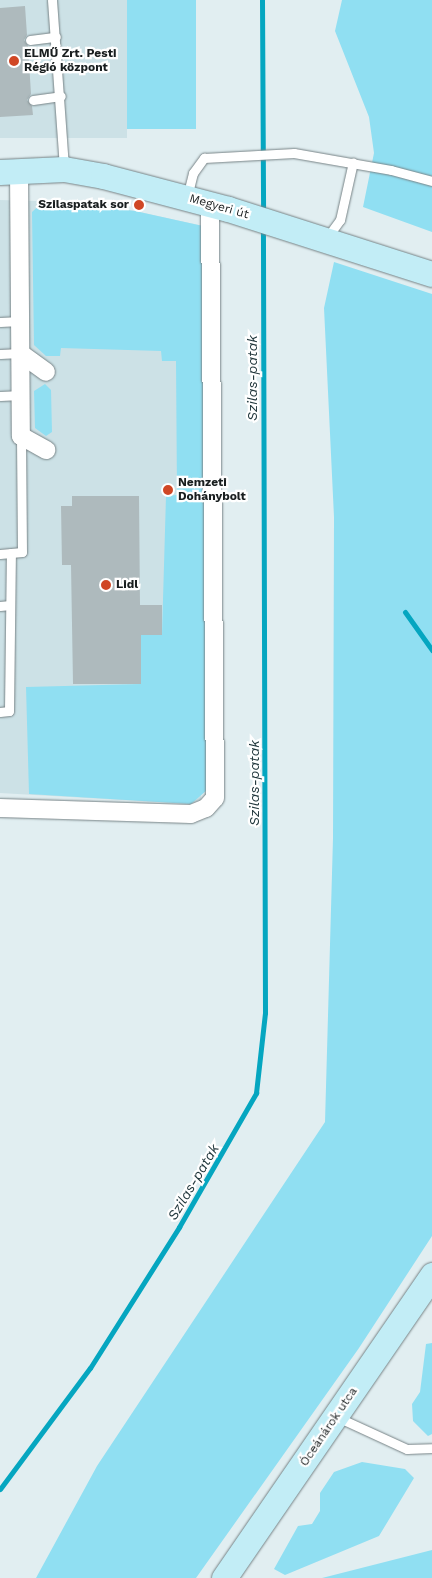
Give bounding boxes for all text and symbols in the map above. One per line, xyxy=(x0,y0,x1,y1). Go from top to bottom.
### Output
place label: ELMŰ Zrt. Pesti Régió központ xyxy=(24,47,116,75)
marker: ELMŰ Zrt. Pesti Régió központ xyxy=(8,55,20,67)
street label: Megyeri út xyxy=(188,192,250,222)
place label: Szilaspatak sor xyxy=(38,198,129,212)
marker: Szilaspatak sor xyxy=(133,199,145,211)
water label: Szilas-patak xyxy=(244,335,260,421)
place label: Nemzeti Dohánybolt xyxy=(178,476,246,504)
marker: Nemzeti Dohánybolt xyxy=(162,484,174,496)
place label: Lidl xyxy=(116,578,138,592)
marker: Lidl xyxy=(100,579,112,591)
water label: Szilas-patak xyxy=(246,740,262,826)
water label: Szilas-patak xyxy=(164,1141,222,1223)
street label: Óceánárok utca xyxy=(297,1385,361,1469)

